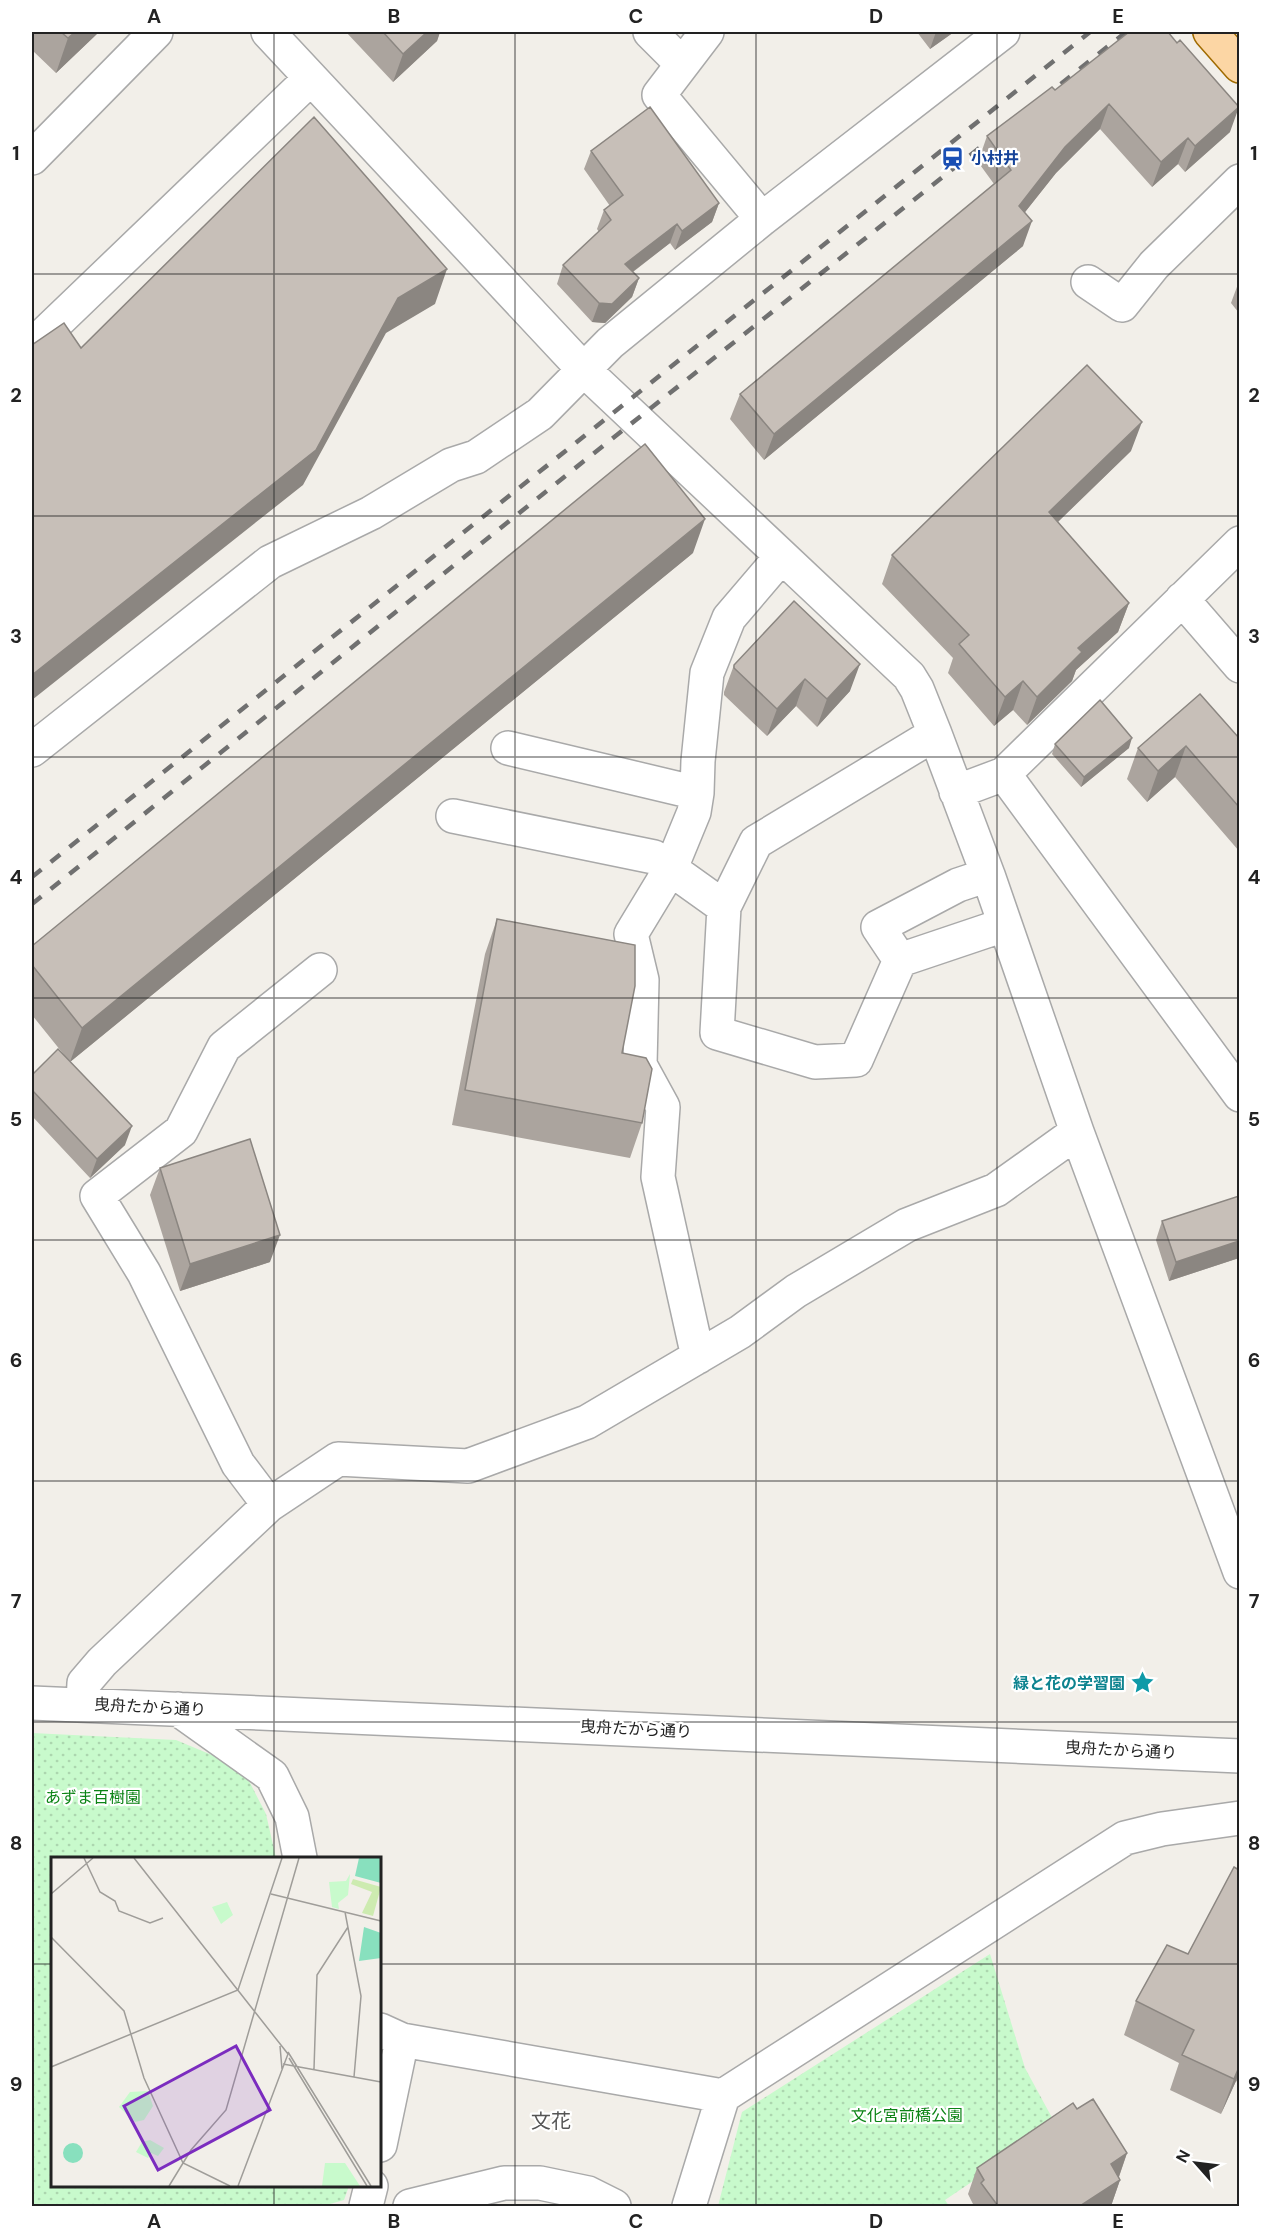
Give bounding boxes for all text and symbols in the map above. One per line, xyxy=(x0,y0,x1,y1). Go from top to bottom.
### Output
text: A xyxy=(147,3,161,29)
text: B xyxy=(388,3,400,29)
text: C xyxy=(629,3,643,29)
text: D xyxy=(869,3,883,29)
text: E xyxy=(1112,3,1124,29)
text: 1 xyxy=(12,140,20,166)
text: 1 xyxy=(1250,140,1258,166)
station icon: 小村井 xyxy=(940,145,966,171)
place label: 小村井 xyxy=(971,148,1019,169)
text: 2 xyxy=(10,382,22,408)
text: 2 xyxy=(1248,382,1260,408)
text: 3 xyxy=(10,623,22,649)
text: 3 xyxy=(1248,623,1260,649)
text: 4 xyxy=(10,864,23,890)
text: 4 xyxy=(1248,864,1261,890)
text: 5 xyxy=(10,1106,22,1132)
text: 5 xyxy=(1248,1106,1260,1132)
text: 6 xyxy=(10,1347,22,1373)
text: 6 xyxy=(1248,1347,1260,1373)
text: 7 xyxy=(11,1588,22,1614)
text: 7 xyxy=(1249,1588,1260,1614)
place icon: 緑と花の学習園 xyxy=(1130,1670,1156,1696)
place label: 緑と花の学習園 xyxy=(1013,1673,1125,1694)
street label: 曳舟たから通り xyxy=(94,1694,206,1720)
street label: 曳舟たから通り xyxy=(580,1716,692,1742)
street label: 曳舟たから通り xyxy=(1065,1737,1177,1763)
park label: あずま百樹園 xyxy=(45,1787,141,1808)
text: 8 xyxy=(10,1830,22,1856)
text: 8 xyxy=(1248,1830,1260,1856)
inset map xyxy=(51,1857,381,2187)
text: 9 xyxy=(10,2071,22,2097)
text: 9 xyxy=(1248,2071,1260,2097)
park label: 文化宮前橋公園 xyxy=(851,2105,963,2126)
district label: 文花 xyxy=(531,2108,571,2134)
north arrow xyxy=(1166,2133,1226,2193)
text: N xyxy=(1171,2146,1195,2166)
text: A xyxy=(147,2208,161,2234)
text: B xyxy=(388,2208,400,2234)
text: C xyxy=(629,2208,643,2234)
text: D xyxy=(869,2208,883,2234)
text: E xyxy=(1112,2208,1124,2234)

